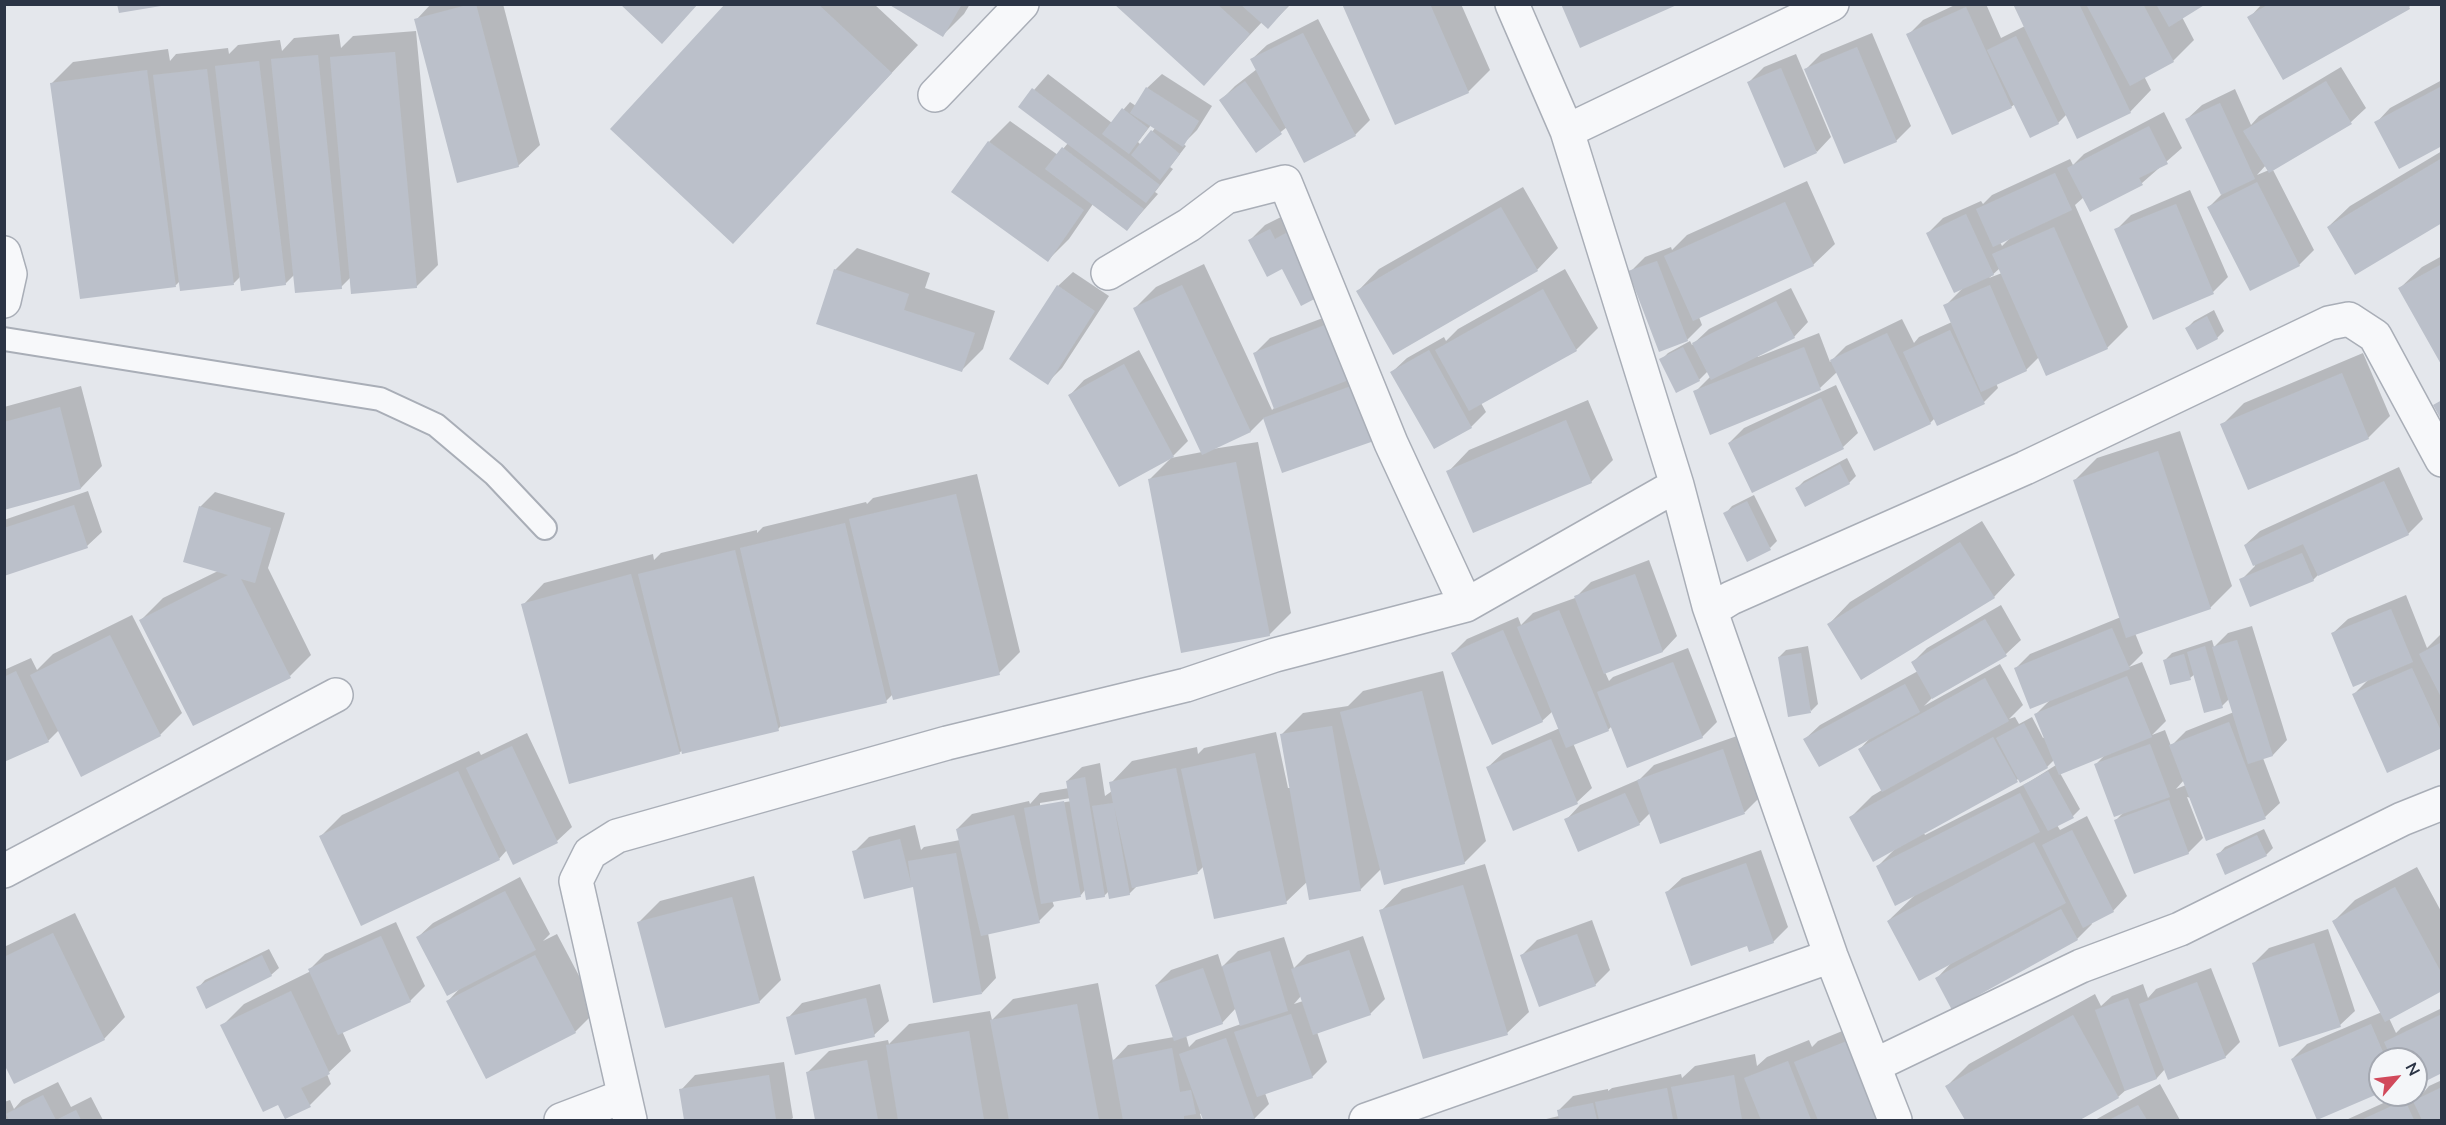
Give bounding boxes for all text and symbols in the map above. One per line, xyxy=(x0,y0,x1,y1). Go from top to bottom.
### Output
north arrow xyxy=(2368,1047,2428,1107)
text: N xyxy=(2400,1059,2425,1080)

